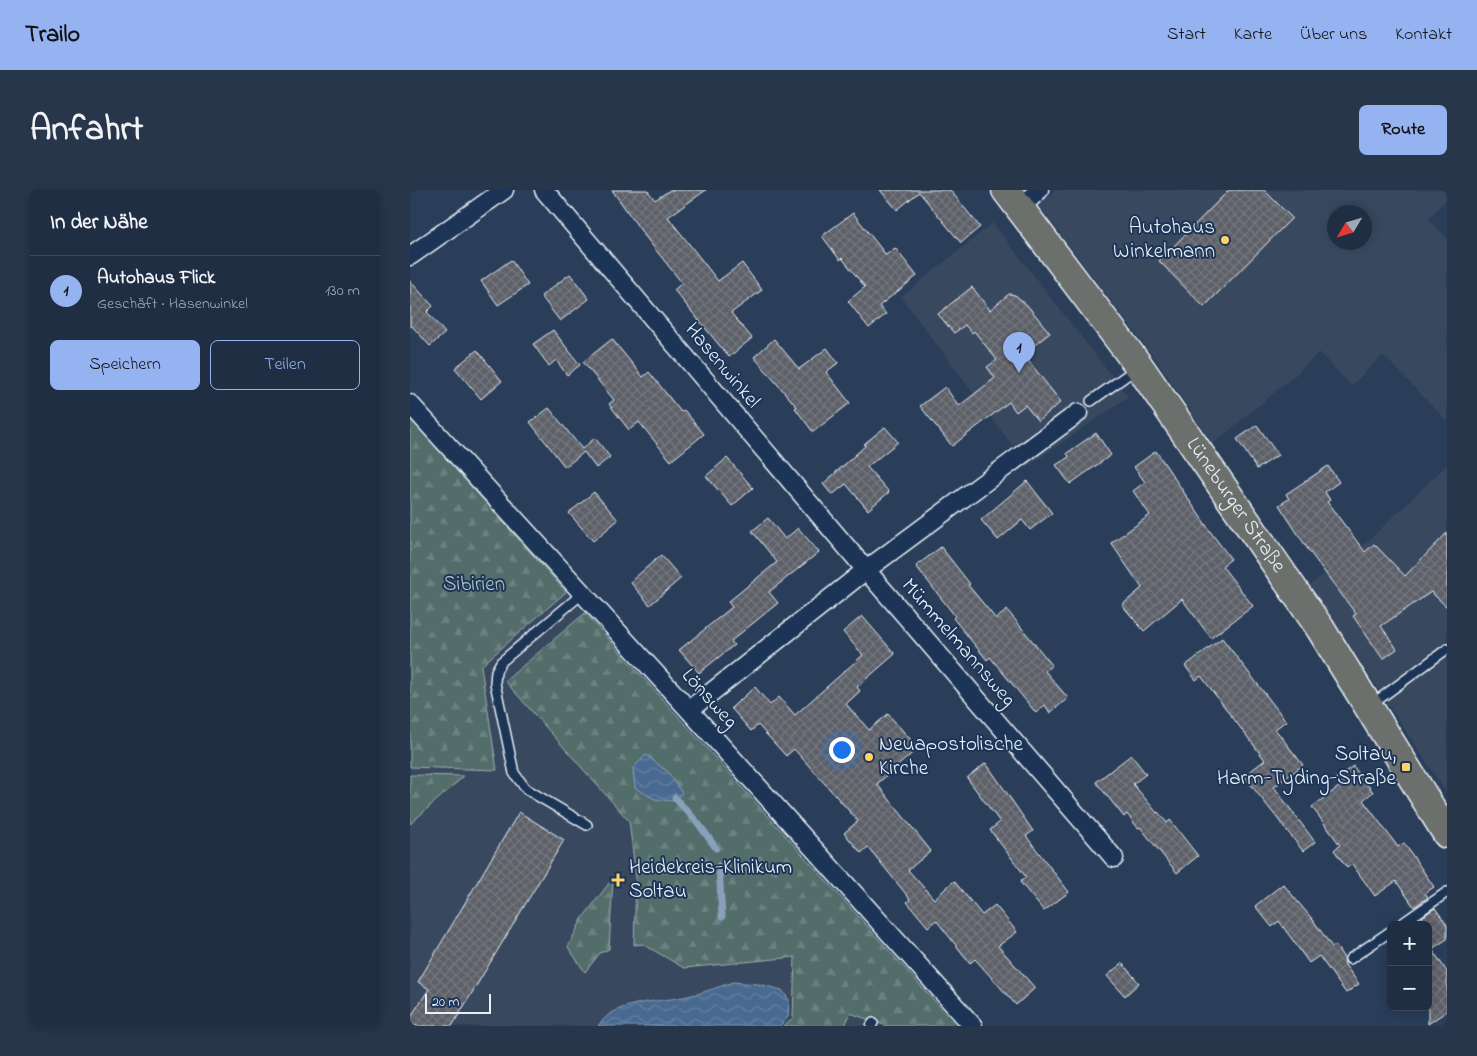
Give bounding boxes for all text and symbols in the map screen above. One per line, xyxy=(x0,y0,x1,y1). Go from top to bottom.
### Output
text: Trailo xyxy=(25,18,80,53)
text: Start xyxy=(1167,22,1206,48)
text: Karte xyxy=(1234,22,1272,48)
text: Über uns xyxy=(1300,22,1367,48)
text: Kontakt xyxy=(1395,22,1452,48)
text: Anfahrt xyxy=(30,105,143,156)
button: Route xyxy=(1359,105,1447,155)
north arrow xyxy=(1327,205,1372,250)
text: In der Nähe xyxy=(50,208,148,238)
place label: Autohaus Winkelmann xyxy=(1113,213,1215,267)
marker: Autohaus Winkelmann xyxy=(1219,234,1231,246)
text: Autohaus Flick xyxy=(97,265,215,292)
text: 1 xyxy=(63,279,69,303)
text: 130 m xyxy=(325,279,360,303)
text: Geschäft · Hasenwinkel xyxy=(97,292,248,316)
street label: Hasenwinkel xyxy=(677,317,767,415)
pin: 1 xyxy=(1003,332,1035,373)
button: Speichern xyxy=(50,340,200,390)
button: Teilen xyxy=(210,340,360,390)
street label: Lüneburger Straße xyxy=(1178,432,1293,580)
park label: Sibirien xyxy=(443,570,505,600)
street label: Mümmelmannsweg xyxy=(892,572,1022,715)
street label: Lönsweg xyxy=(672,662,744,737)
place label: Neuapostolische Kirche xyxy=(879,730,1024,784)
your location xyxy=(829,737,855,763)
place label: Soltau, Harm-Tyding-Straße xyxy=(1217,740,1397,796)
marker: Neuapostolische Kirche xyxy=(863,751,875,763)
marker: Soltau, Harm-Tyding-Straße xyxy=(1400,761,1412,773)
place label: Heidekreis-Klinikum Soltau xyxy=(629,853,792,907)
marker: Heidekreis-Klinikum Soltau xyxy=(611,873,625,887)
map controls xyxy=(1387,921,1432,1011)
button: + xyxy=(1387,921,1432,966)
button: − xyxy=(1387,966,1432,1011)
scale bar xyxy=(425,991,491,1014)
text: 20 m xyxy=(432,992,459,1013)

